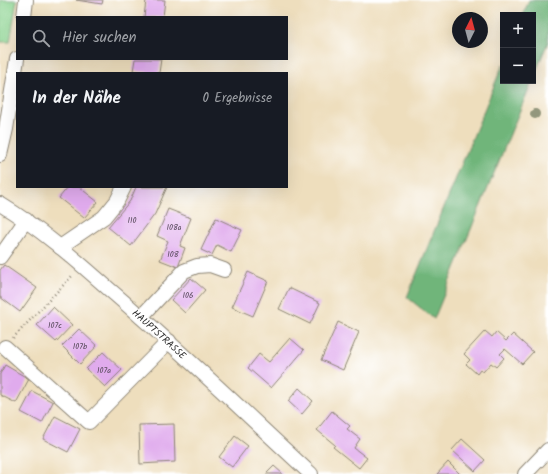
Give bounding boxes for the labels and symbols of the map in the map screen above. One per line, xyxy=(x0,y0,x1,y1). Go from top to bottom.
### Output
north arrow xyxy=(452,12,488,48)
house number: 110 xyxy=(127,214,137,227)
house number: 108a xyxy=(166,221,182,234)
house number: 108 xyxy=(167,248,179,261)
house number: 106 xyxy=(183,289,193,302)
street label: HAUPTSTRASSE xyxy=(128,306,191,364)
house number: 107c xyxy=(48,319,62,332)
house number: 107b xyxy=(73,340,88,353)
house number: 107a xyxy=(97,364,111,377)

